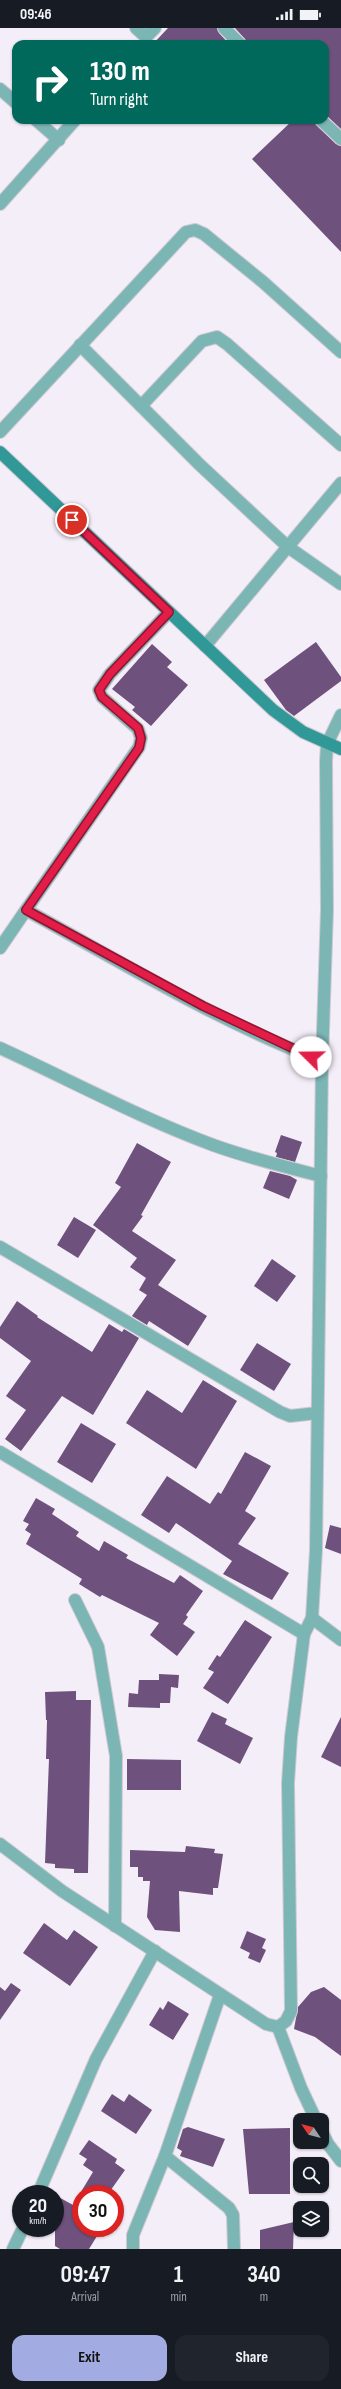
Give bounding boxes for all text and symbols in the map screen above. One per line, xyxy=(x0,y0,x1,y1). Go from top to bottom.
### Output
text: 09:46 xyxy=(20,5,52,24)
text: 130 m xyxy=(90,55,150,88)
icon: right xyxy=(24,56,76,108)
text: Turn right xyxy=(90,89,148,110)
pin xyxy=(55,503,89,537)
icon: arrive xyxy=(61,509,83,531)
position arrow xyxy=(290,1036,332,1078)
north arrow xyxy=(293,2113,329,2149)
map controls xyxy=(293,2113,329,2237)
button: search xyxy=(293,2157,329,2193)
speed limit sign: 30 xyxy=(72,2185,124,2237)
text: 20 xyxy=(29,2194,47,2218)
button: layers xyxy=(293,2201,329,2237)
text: km/h xyxy=(29,2215,47,2227)
text: 09:47 xyxy=(60,2260,110,2289)
text: 1 xyxy=(174,2260,183,2289)
text: 340 xyxy=(247,2260,281,2289)
text: Arrival xyxy=(71,2289,99,2305)
text: min xyxy=(170,2289,187,2305)
text: m xyxy=(260,2289,268,2305)
button: Exit xyxy=(12,2335,167,2381)
button: Share xyxy=(175,2335,329,2381)

